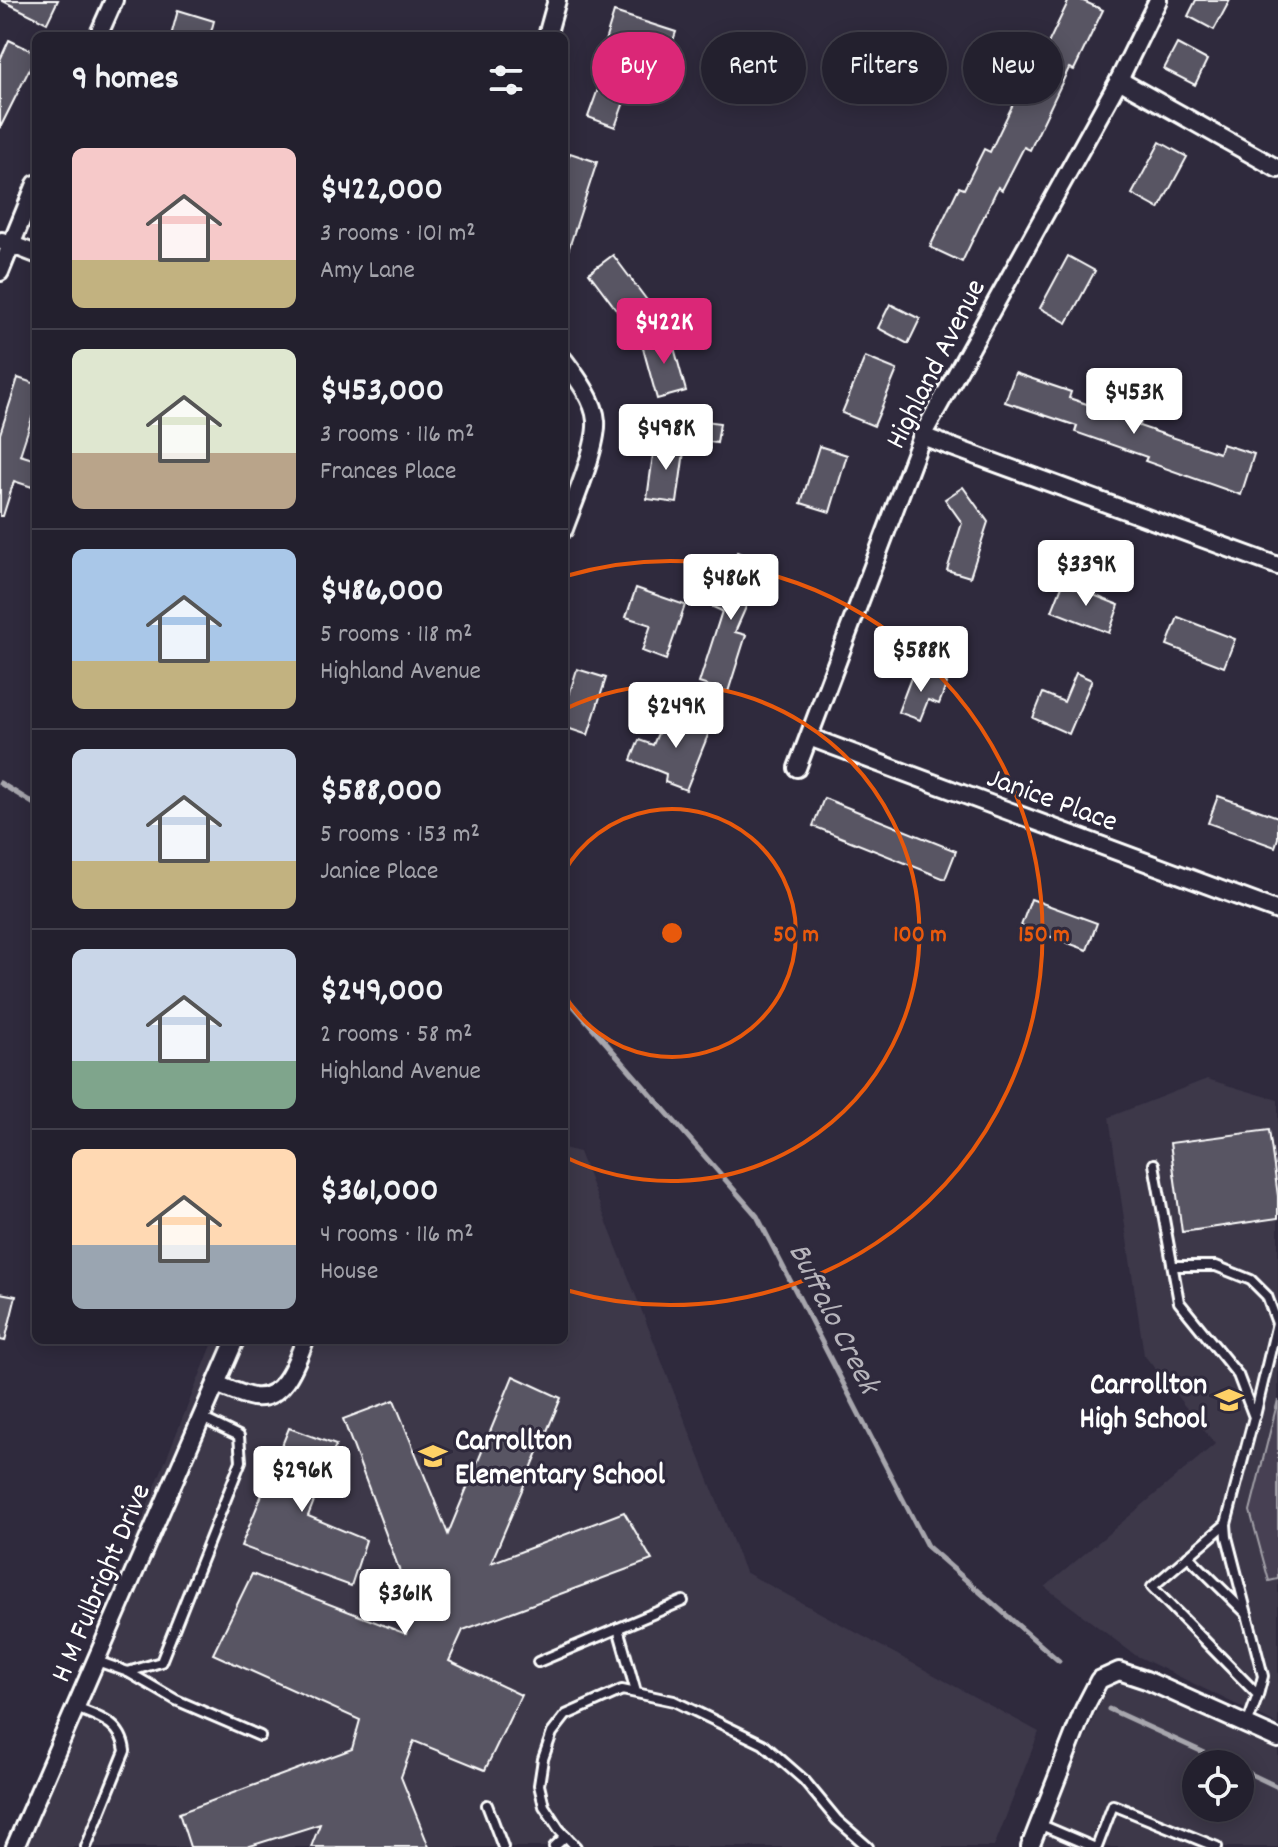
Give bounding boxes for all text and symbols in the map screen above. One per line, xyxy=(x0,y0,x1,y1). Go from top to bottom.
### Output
chip: Buy xyxy=(592,32,685,104)
chip: Rent xyxy=(701,32,806,104)
chip: Filters xyxy=(822,32,947,104)
chip: New xyxy=(963,32,1063,104)
text: 9 homes xyxy=(72,56,179,105)
icon: filters xyxy=(484,58,528,102)
text: $422,000 xyxy=(320,167,443,216)
icon: home xyxy=(136,180,232,276)
text: 3 rooms · 101 m² xyxy=(320,216,476,253)
text: Amy Lane xyxy=(320,253,415,290)
street label: Highland Avenue xyxy=(877,272,999,458)
pin: $422K xyxy=(608,298,720,366)
text: $422K xyxy=(635,305,693,342)
text: $453,000 xyxy=(320,368,444,417)
pin: $453K xyxy=(1078,368,1190,436)
text: $453K xyxy=(1104,375,1164,412)
icon: home xyxy=(136,381,232,477)
pin: $498K xyxy=(610,404,722,472)
text: $498K xyxy=(637,411,695,448)
text: 3 rooms · 116 m² xyxy=(320,417,474,454)
text: Frances Place xyxy=(320,454,456,491)
pin: $339K xyxy=(1030,540,1142,608)
text: $339K xyxy=(1056,547,1116,584)
pin: $486K xyxy=(675,554,787,622)
text: $486K xyxy=(701,561,761,598)
text: $486,000 xyxy=(320,568,444,617)
icon: home xyxy=(136,581,232,677)
text: 5 rooms · 118 m² xyxy=(320,617,473,654)
pin: $588K xyxy=(865,626,977,694)
text: $588K xyxy=(892,633,950,670)
text: Highland Avenue xyxy=(320,654,481,691)
pin: $249K xyxy=(620,682,732,750)
text: $249K xyxy=(646,689,706,726)
street label: Janice Place xyxy=(980,759,1123,846)
text: $588,000 xyxy=(320,768,442,817)
icon: home xyxy=(136,781,232,877)
text: 5 rooms · 153 m² xyxy=(320,817,480,854)
text: Janice Place xyxy=(320,854,438,891)
centre of rings xyxy=(658,919,686,947)
text: 50 m xyxy=(773,919,819,953)
text: 100 m xyxy=(893,919,947,953)
text: 150 m xyxy=(1018,919,1070,953)
text: $249,000 xyxy=(320,968,444,1017)
icon: home xyxy=(136,981,232,1077)
text: 2 rooms · 58 m² xyxy=(320,1017,473,1054)
text: Highland Avenue xyxy=(320,1054,481,1091)
text: $361,000 xyxy=(320,1168,439,1217)
icon: home xyxy=(136,1181,232,1277)
text: 4 rooms · 116 m² xyxy=(320,1217,474,1254)
water label: Buffalo Creek xyxy=(774,1236,891,1405)
text: House xyxy=(320,1254,378,1291)
place label: Carrollton High School xyxy=(1080,1366,1208,1443)
school or university icon: Carrollton High School xyxy=(1214,1385,1244,1415)
place label: Carrollton Elementary School xyxy=(455,1422,666,1499)
school or university icon: Carrollton Elementary School xyxy=(418,1441,448,1471)
pin: $296K xyxy=(246,1446,358,1514)
text: $296K xyxy=(271,1453,333,1490)
street label: H M Fulbright Drive xyxy=(42,1478,164,1690)
pin: $361K xyxy=(349,1569,461,1637)
text: $361K xyxy=(377,1576,433,1613)
map controls xyxy=(1182,1750,1254,1822)
button: locate xyxy=(1182,1750,1254,1822)

